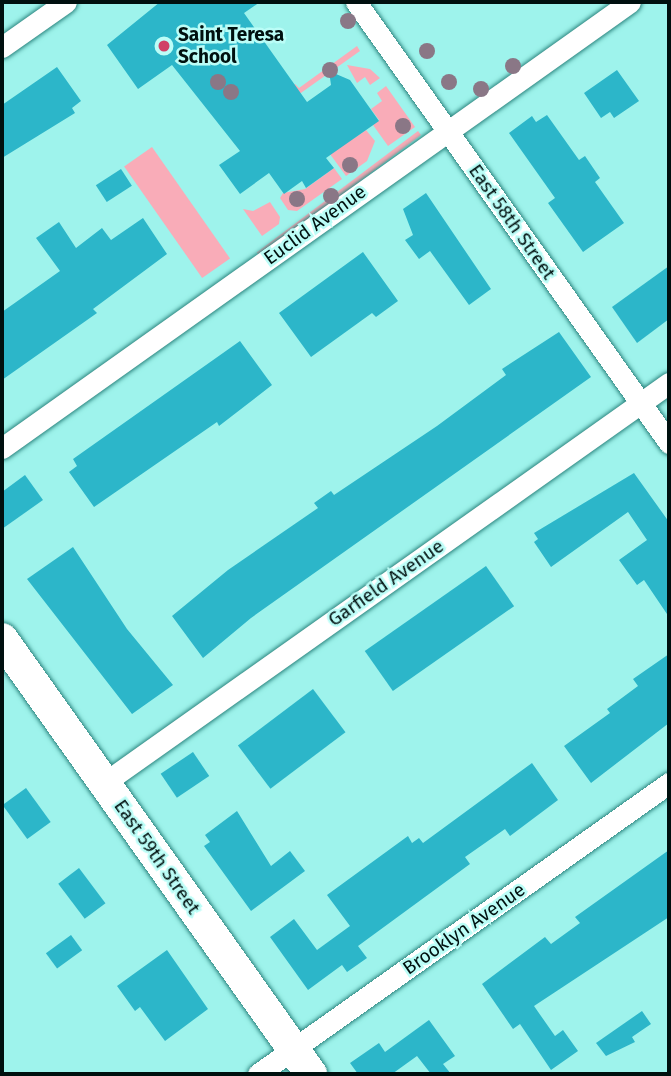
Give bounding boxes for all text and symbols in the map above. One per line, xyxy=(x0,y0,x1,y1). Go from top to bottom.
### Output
place label: Saint Teresa School xyxy=(178,24,284,68)
marker: Saint Teresa School xyxy=(156,38,172,54)
street label: East 58th Street xyxy=(464,160,560,284)
street label: Euclid Avenue xyxy=(260,180,370,270)
street label: Garfield Avenue xyxy=(324,535,448,631)
street label: East 59th Street xyxy=(109,795,205,919)
street label: Brooklyn Avenue xyxy=(398,878,530,980)

